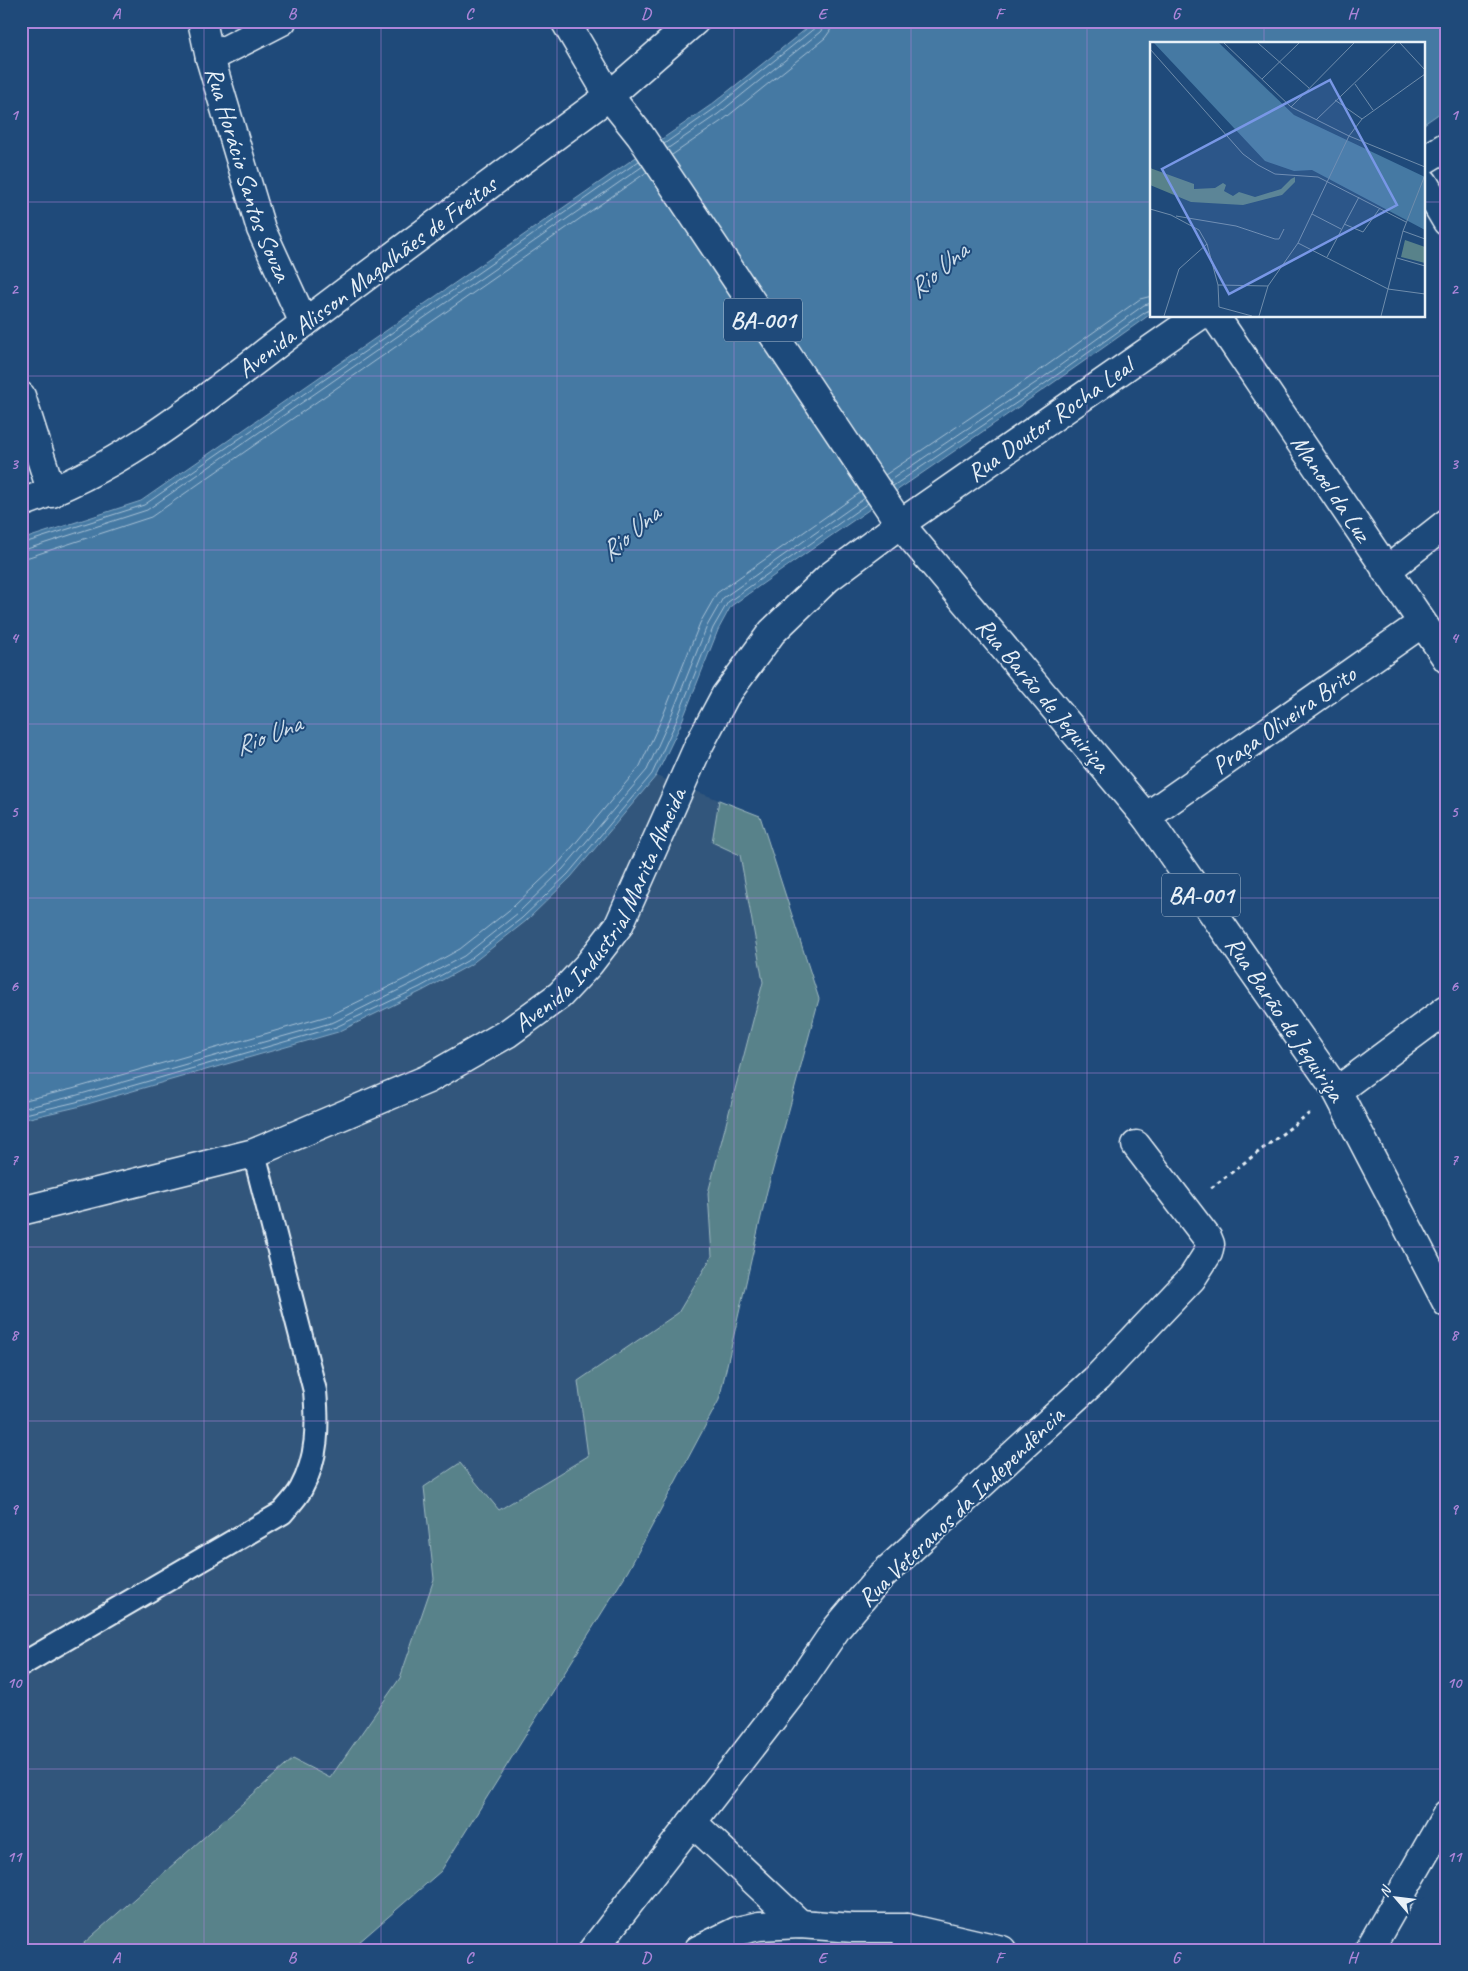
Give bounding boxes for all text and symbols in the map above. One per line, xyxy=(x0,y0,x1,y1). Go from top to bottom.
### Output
text: A xyxy=(112,4,122,24)
text: B xyxy=(288,4,298,24)
text: C xyxy=(465,4,475,24)
text: D xyxy=(641,4,652,24)
text: E xyxy=(818,4,829,24)
text: F xyxy=(995,4,1006,24)
text: G xyxy=(1172,4,1182,24)
text: H xyxy=(1347,4,1359,24)
inset map xyxy=(1150,42,1426,318)
street label: Rua Horácio Santos Souza xyxy=(198,63,300,288)
text: 1 xyxy=(10,105,19,125)
text: 1 xyxy=(1450,105,1459,125)
street label: Avenida Alisson Magalhães de Freitas xyxy=(231,167,505,385)
water label: Rio Una xyxy=(901,233,977,305)
text: 2 xyxy=(10,279,19,299)
text: 2 xyxy=(1450,279,1459,299)
road number: BA-001 xyxy=(724,298,802,342)
street label: Rua Doutor Rocha Leal xyxy=(961,348,1143,489)
street label: Manoel da Luz xyxy=(1284,428,1380,550)
text: 3 xyxy=(10,454,19,474)
text: 3 xyxy=(1450,454,1459,474)
water label: Rio Una xyxy=(593,496,669,568)
street label: Rua Barão de Jequiriça xyxy=(969,611,1118,781)
text: 4 xyxy=(10,628,19,648)
text: 4 xyxy=(1450,628,1459,648)
street label: Praça Oliveira Brito xyxy=(1206,658,1363,782)
water label: Rio Una xyxy=(230,705,309,763)
street label: Avenida Industrial Marita Almeida xyxy=(507,781,695,1039)
text: 5 xyxy=(11,802,20,822)
text: 5 xyxy=(1451,802,1460,822)
road number: BA-001 xyxy=(1162,874,1240,916)
street label: Rua Barão de Jequiriça xyxy=(1218,930,1353,1109)
text: 6 xyxy=(10,976,19,996)
text: 6 xyxy=(1450,976,1459,996)
text: 7 xyxy=(10,1150,19,1170)
text: 7 xyxy=(1450,1150,1459,1170)
text: 8 xyxy=(10,1325,19,1345)
text: 8 xyxy=(1450,1325,1459,1345)
street label: Rua Veteranos da Independência xyxy=(851,1399,1073,1614)
text: 9 xyxy=(10,1499,19,1519)
text: 9 xyxy=(1450,1499,1459,1519)
text: 10 xyxy=(7,1673,23,1693)
text: 10 xyxy=(1447,1673,1463,1693)
text: 11 xyxy=(7,1847,23,1867)
text: 11 xyxy=(1447,1847,1463,1867)
north arrow xyxy=(1370,1874,1420,1924)
text: N xyxy=(1375,1882,1396,1900)
text: A xyxy=(112,1948,122,1968)
text: B xyxy=(288,1948,298,1968)
text: C xyxy=(465,1948,475,1968)
text: D xyxy=(641,1948,652,1968)
text: E xyxy=(818,1948,829,1968)
text: F xyxy=(995,1948,1006,1968)
text: G xyxy=(1172,1948,1182,1968)
text: H xyxy=(1347,1948,1359,1968)

